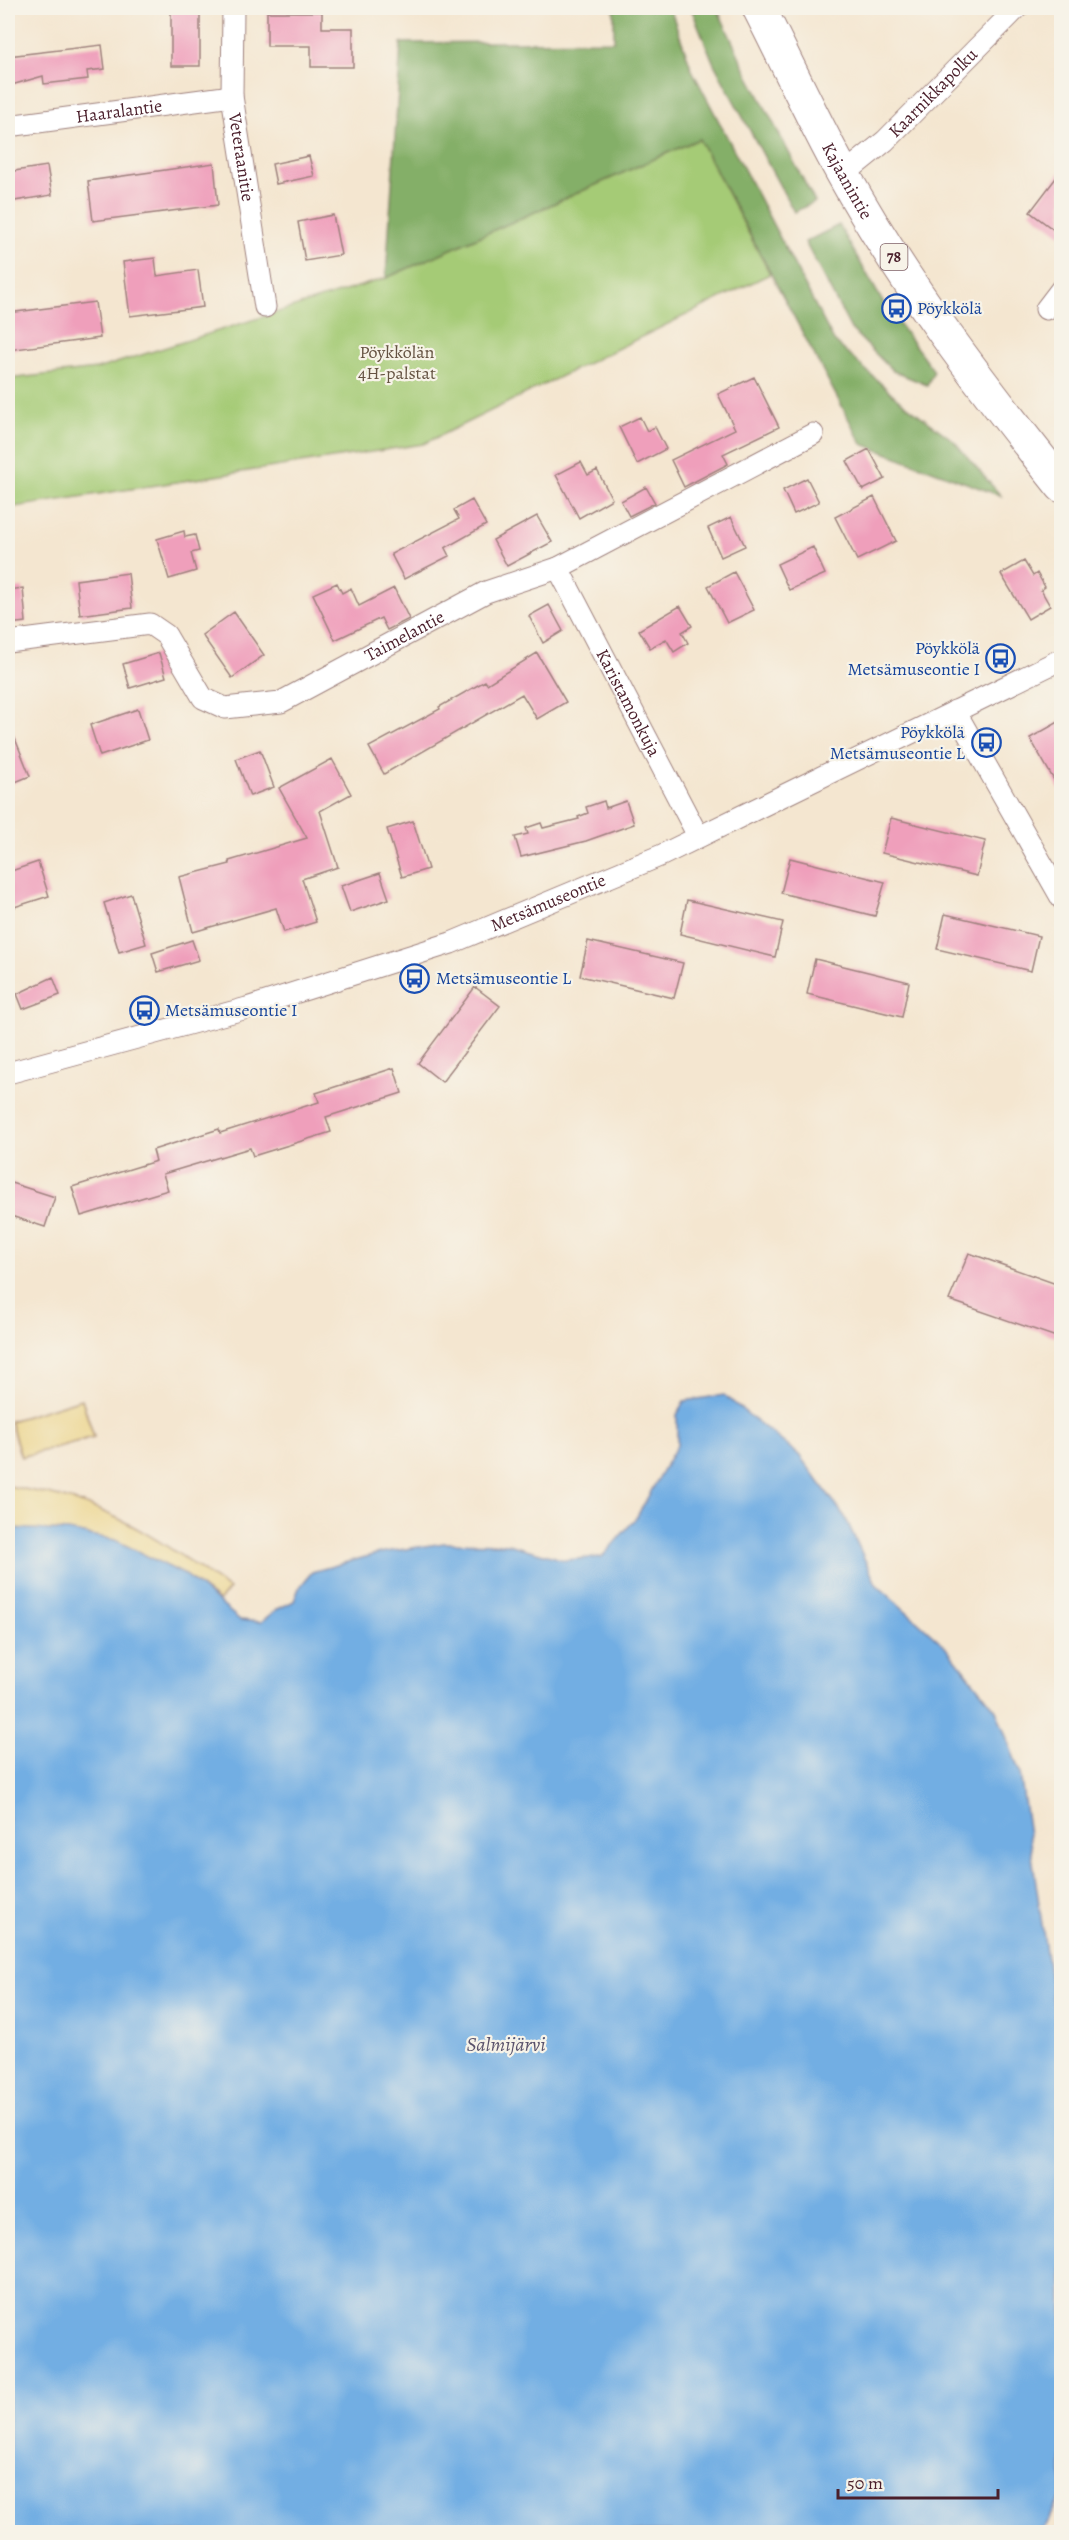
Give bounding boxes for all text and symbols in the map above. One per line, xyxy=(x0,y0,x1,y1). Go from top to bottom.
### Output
street label: Kaarnikkapolku xyxy=(883,43,983,143)
street label: Haaralantie xyxy=(74,93,164,129)
street label: Veteraanitie xyxy=(223,110,260,203)
street label: Kajaanintie xyxy=(816,138,878,224)
road number: 78 xyxy=(880,244,908,270)
bus stop icon: Pöykkölä xyxy=(880,292,912,324)
place label: Pöykkölä xyxy=(917,296,983,320)
park label: Pöykkölän 4H-palstat xyxy=(358,340,436,385)
street label: Taimelantie xyxy=(360,605,448,667)
place label: Pöykkölä Metsämuseontie I xyxy=(848,636,981,681)
bus stop icon: Pöykkölä Metsämuseontie I xyxy=(985,642,1017,674)
street label: Karistamonkuja xyxy=(590,645,667,761)
place label: Pöykkölä Metsämuseontie L xyxy=(830,720,966,765)
bus stop icon: Pöykkölä Metsämuseontie L xyxy=(970,726,1002,758)
street label: Metsämuseontie xyxy=(487,868,609,937)
bus stop icon: Metsämuseontie L xyxy=(399,962,431,994)
place label: Metsämuseontie L xyxy=(436,966,572,990)
bus stop icon: Metsämuseontie I xyxy=(128,994,160,1026)
place label: Metsämuseontie I xyxy=(165,998,298,1022)
water label: Salmijärvi xyxy=(466,2031,546,2058)
scale bar xyxy=(838,2462,998,2500)
text: 50 m xyxy=(847,2471,883,2495)

